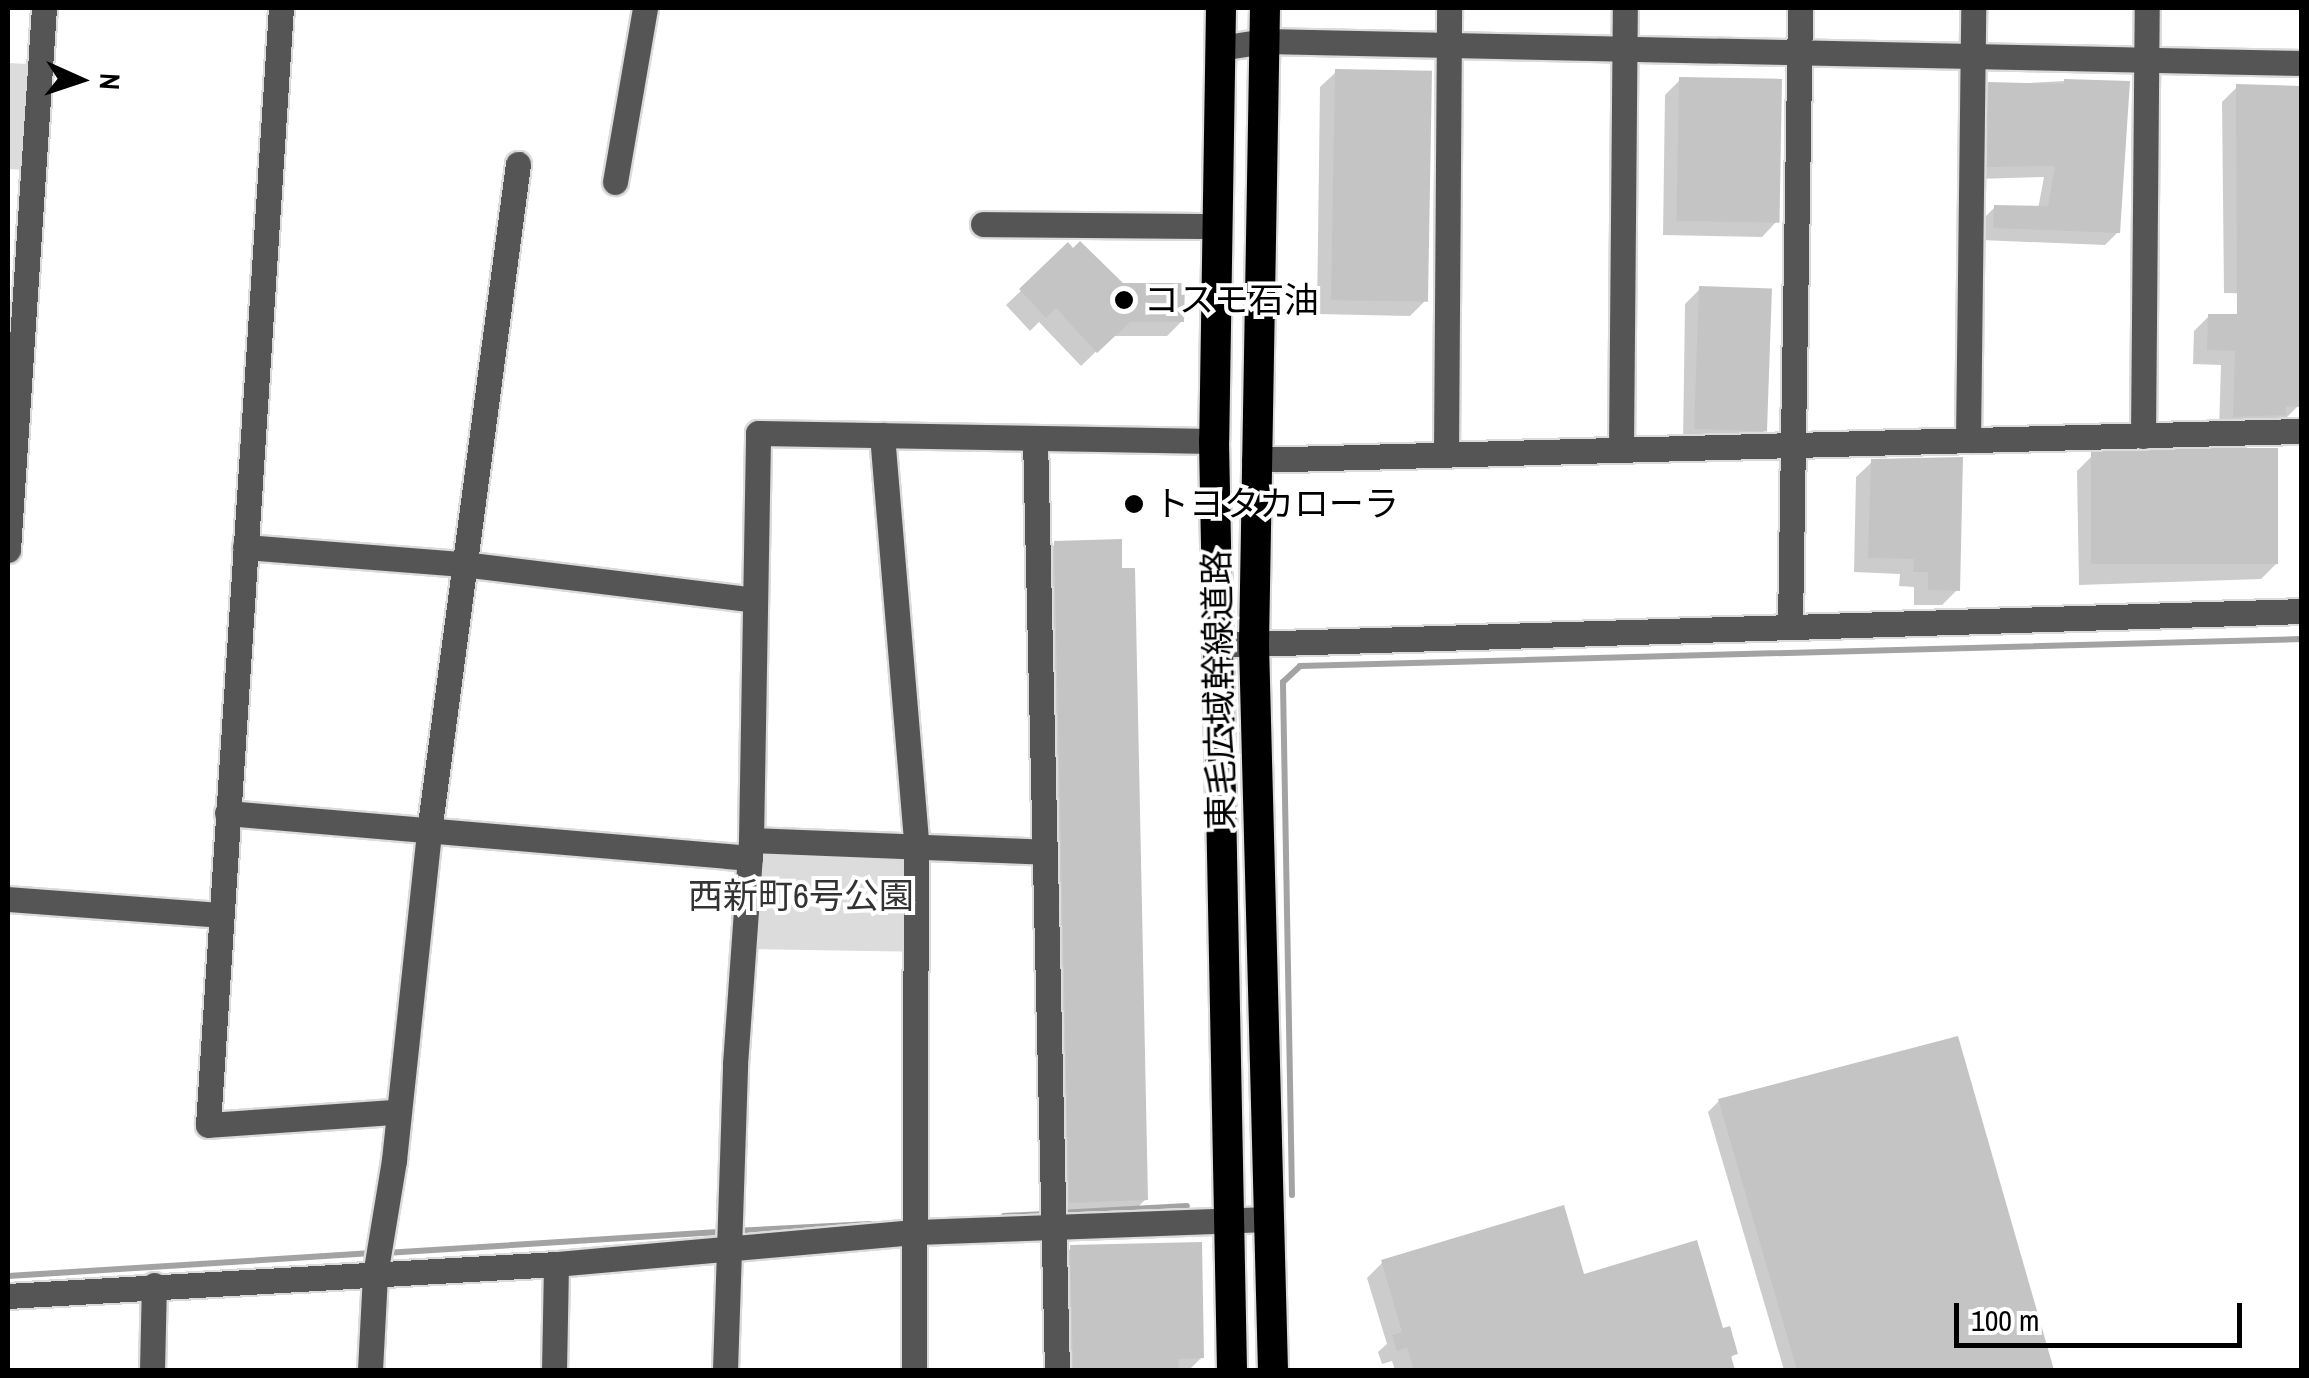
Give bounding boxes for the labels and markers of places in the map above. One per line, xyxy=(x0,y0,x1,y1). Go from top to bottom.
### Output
place label: コスモ石油 xyxy=(1144,279,1319,321)
marker: コスモ石油 xyxy=(1113,289,1135,311)
place label: トヨタカローラ xyxy=(1154,483,1399,525)
marker: トヨタカローラ xyxy=(1123,493,1145,515)

